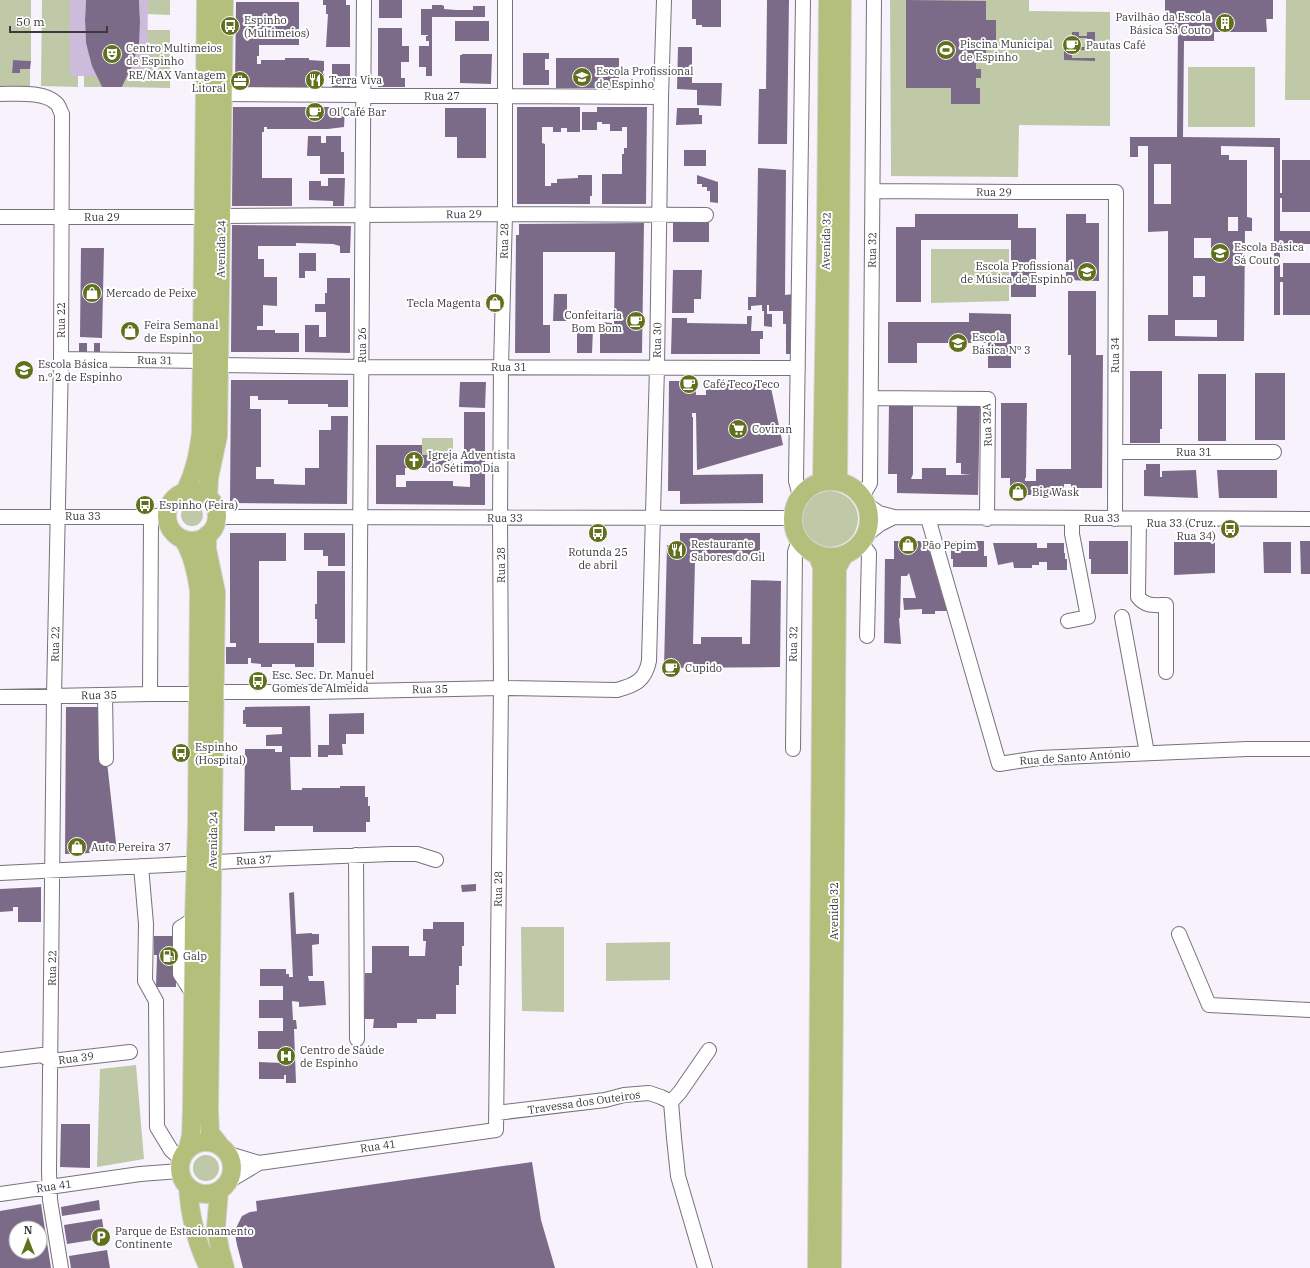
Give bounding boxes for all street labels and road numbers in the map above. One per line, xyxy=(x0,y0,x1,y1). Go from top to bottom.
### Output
street label: Rua 27 xyxy=(424,89,460,103)
street label: Rua 29 xyxy=(976,185,1012,199)
street label: Rua 29 xyxy=(446,207,482,221)
street label: Rua 29 xyxy=(84,210,120,224)
street label: Avenida 32 xyxy=(818,212,834,270)
street label: Avenida 24 xyxy=(213,220,229,278)
street label: Rua 28 xyxy=(497,223,511,259)
street label: Rua 32 xyxy=(865,232,879,268)
street label: Rua 22 xyxy=(54,302,68,338)
street label: Rua 30 xyxy=(650,322,664,358)
street label: Rua 26 xyxy=(355,327,369,363)
street label: Rua 34 xyxy=(1108,337,1122,373)
street label: Rua 31 xyxy=(137,353,173,367)
street label: Rua 31 xyxy=(491,360,527,374)
street label: Rua 32A xyxy=(979,403,995,447)
street label: Rua 31 xyxy=(1176,445,1212,459)
street label: Rua 33 xyxy=(65,509,101,523)
street label: Rua 33 xyxy=(487,511,523,525)
street label: Rua 33 xyxy=(1084,511,1120,525)
street label: Rua 28 xyxy=(494,547,508,583)
street label: Rua 22 xyxy=(48,626,62,662)
street label: Rua 32 xyxy=(786,626,800,662)
street label: Rua 35 xyxy=(412,682,448,696)
street label: Rua 35 xyxy=(81,688,117,702)
street label: Rua de Santo António xyxy=(1019,746,1131,768)
street label: Avenida 24 xyxy=(205,811,221,869)
street label: Rua 37 xyxy=(236,852,272,868)
street label: Rua 28 xyxy=(491,871,505,907)
street label: Avenida 32 xyxy=(827,882,841,940)
street label: Rua 22 xyxy=(45,950,59,986)
street label: Rua 39 xyxy=(57,1049,95,1067)
street label: Travessa dos Outeiros xyxy=(527,1087,641,1117)
street label: Rua 41 xyxy=(359,1137,397,1155)
street label: Rua 41 xyxy=(35,1177,73,1195)

